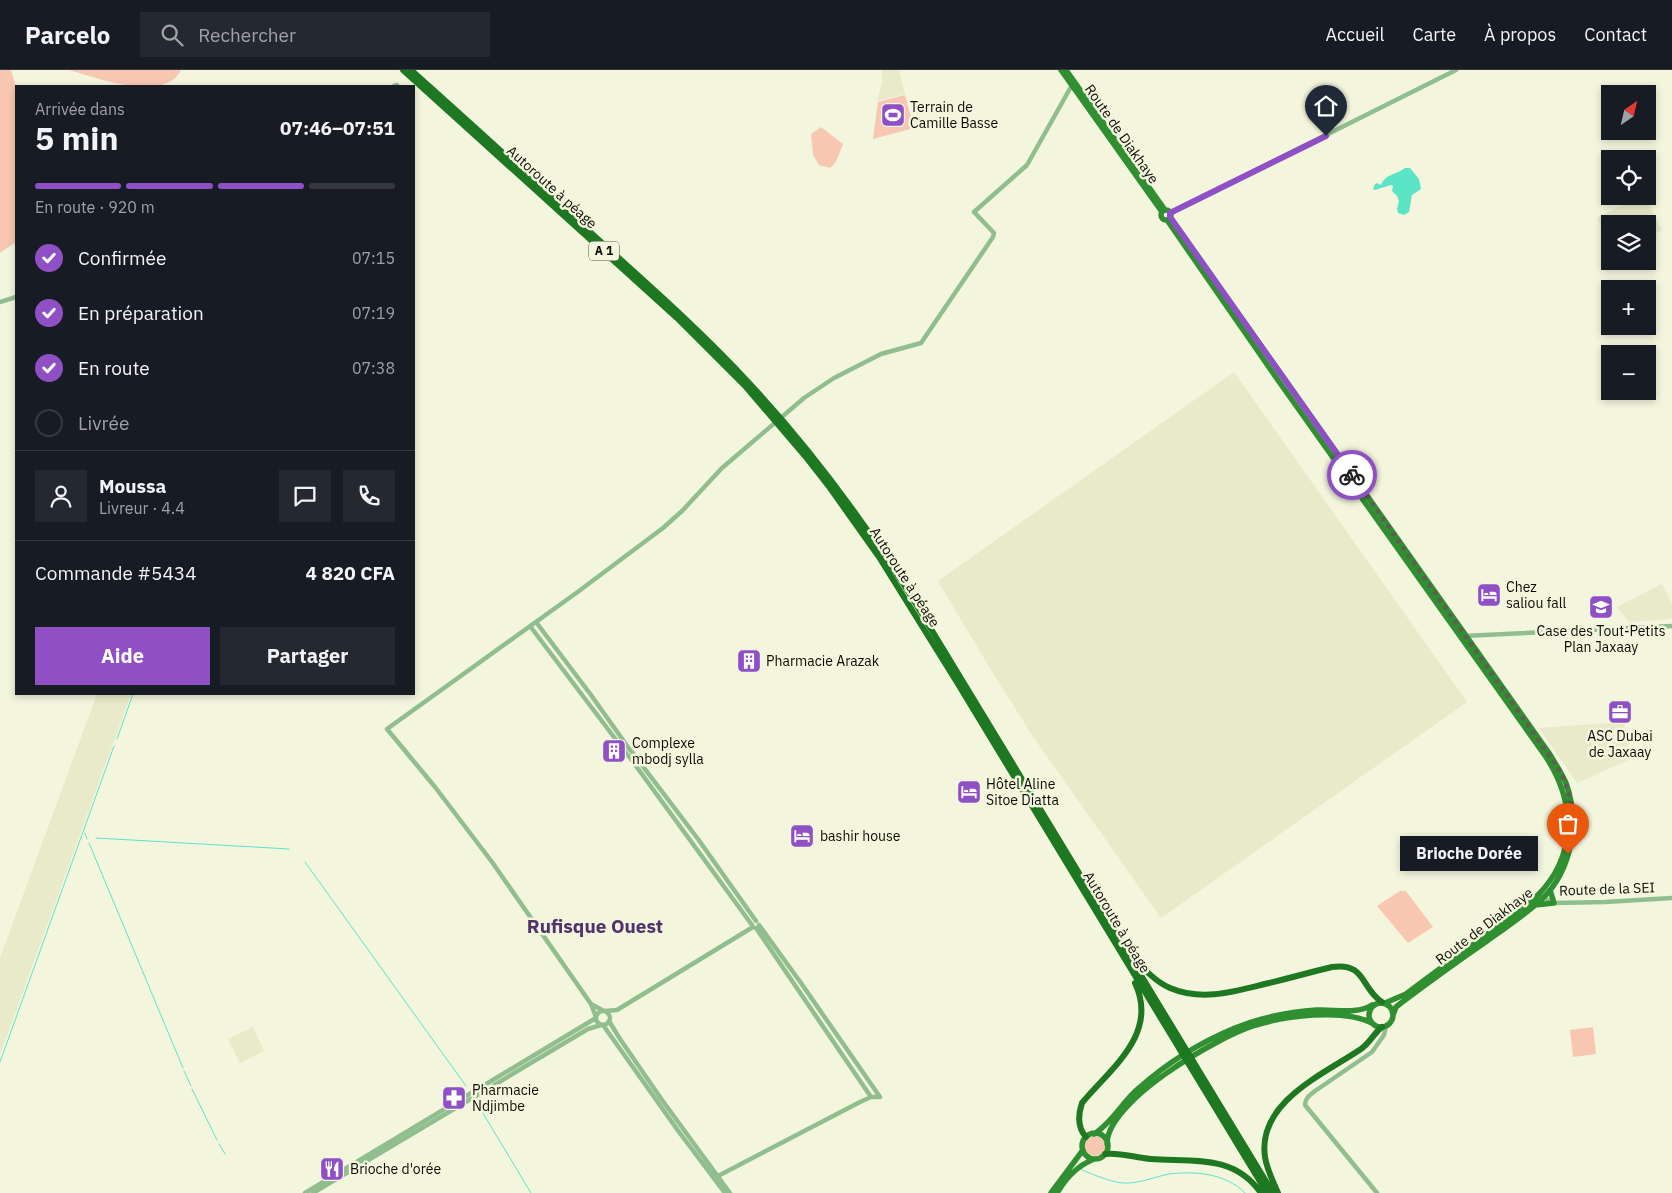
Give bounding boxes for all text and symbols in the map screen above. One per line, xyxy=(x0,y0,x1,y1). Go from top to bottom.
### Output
search box xyxy=(140,12,490,57)
text: Parcelo xyxy=(25,19,110,51)
icon: search xyxy=(158,21,186,49)
text: Rechercher xyxy=(198,23,296,47)
text: Accueil xyxy=(1325,23,1384,46)
text: Carte xyxy=(1412,23,1456,46)
text: À propos xyxy=(1484,23,1556,46)
text: Contact xyxy=(1584,23,1647,46)
street label: Route de Diakhaye xyxy=(1081,81,1163,187)
pin xyxy=(1305,85,1347,136)
north arrow xyxy=(1601,85,1656,140)
map controls xyxy=(1601,85,1656,400)
icon: home xyxy=(1312,92,1340,120)
place label: Terrain de Camille Basse xyxy=(910,98,999,132)
text: Arrivée dans xyxy=(35,99,125,119)
sports icon: Terrain de Camille Basse xyxy=(880,102,906,128)
text: 07:46–07:51 xyxy=(280,116,395,140)
text: 5 min xyxy=(35,117,119,159)
street label: Autoroute à péage xyxy=(503,142,601,233)
button: locate xyxy=(1601,150,1656,205)
text: En route · 920 m xyxy=(35,197,155,217)
button: layers xyxy=(1601,215,1656,270)
road number: A 1 xyxy=(589,242,619,260)
icon: check xyxy=(35,244,63,272)
text: Confirmée xyxy=(78,246,166,270)
text: 07:15 xyxy=(352,248,395,268)
button: + xyxy=(1601,280,1656,335)
icon: check xyxy=(35,299,63,327)
text: En préparation xyxy=(78,301,204,325)
text: 07:19 xyxy=(352,303,395,323)
button: − xyxy=(1601,345,1656,400)
icon: check xyxy=(35,354,63,382)
text: En route xyxy=(78,356,150,380)
text: 07:38 xyxy=(352,358,395,378)
text: Livrée xyxy=(78,411,129,435)
courier xyxy=(1327,450,1377,500)
icon: bike xyxy=(1338,461,1366,489)
button: person xyxy=(35,470,87,522)
button: chat xyxy=(279,470,331,522)
button: phone xyxy=(343,470,395,522)
text: Moussa xyxy=(99,474,166,498)
text: Livreur · 4.4 xyxy=(99,498,185,518)
street label: Autoroute à péage xyxy=(866,524,944,631)
text: Commande #5434 xyxy=(35,561,197,585)
text: 4 820 CFA xyxy=(306,561,395,585)
place label: Chez saliou fall xyxy=(1506,578,1566,612)
hotel icon: Chez saliou fall xyxy=(1476,582,1502,608)
school or university icon: Case des Tout-Petits Plan Jaxaay xyxy=(1588,594,1614,620)
place label: Case des Tout-Petits Plan Jaxaay xyxy=(1536,622,1666,656)
button: Aide xyxy=(35,627,210,685)
button: Partager xyxy=(220,627,395,685)
building icon: Pharmacie Arazak xyxy=(736,648,762,674)
place label: Pharmacie Arazak xyxy=(766,652,880,670)
office icon: ASC Dubai de Jaxaay xyxy=(1607,699,1633,725)
place label: ASC Dubai de Jaxaay xyxy=(1587,727,1653,761)
place label: Complexe mbodj sylla xyxy=(632,734,704,768)
building icon: Complexe mbodj sylla xyxy=(601,738,627,764)
place label: Hôtel Aline Sitoe Diatta xyxy=(986,775,1059,809)
hotel icon: Hôtel Aline Sitoe Diatta xyxy=(956,779,982,805)
pin xyxy=(1547,803,1589,854)
icon: bag xyxy=(1554,810,1582,838)
hotel icon: bashir house xyxy=(789,823,815,849)
place label: bashir house xyxy=(820,827,901,845)
callout: Brioche Dorée xyxy=(1400,836,1538,872)
text: Brioche Dorée xyxy=(1416,843,1522,863)
street label: Autoroute à péage xyxy=(1080,868,1155,976)
street label: Route de la SEI xyxy=(1559,878,1655,900)
street label: Route de Diakhaye xyxy=(1432,883,1536,968)
district label: Rufisque Ouest xyxy=(527,914,663,938)
place label: Pharmacie Ndjimbe xyxy=(472,1081,539,1115)
pharmacy icon: Pharmacie Ndjimbe xyxy=(441,1085,467,1111)
restaurant icon: Brioche d'orée xyxy=(319,1156,345,1182)
place label: Brioche d'orée xyxy=(350,1160,441,1178)

